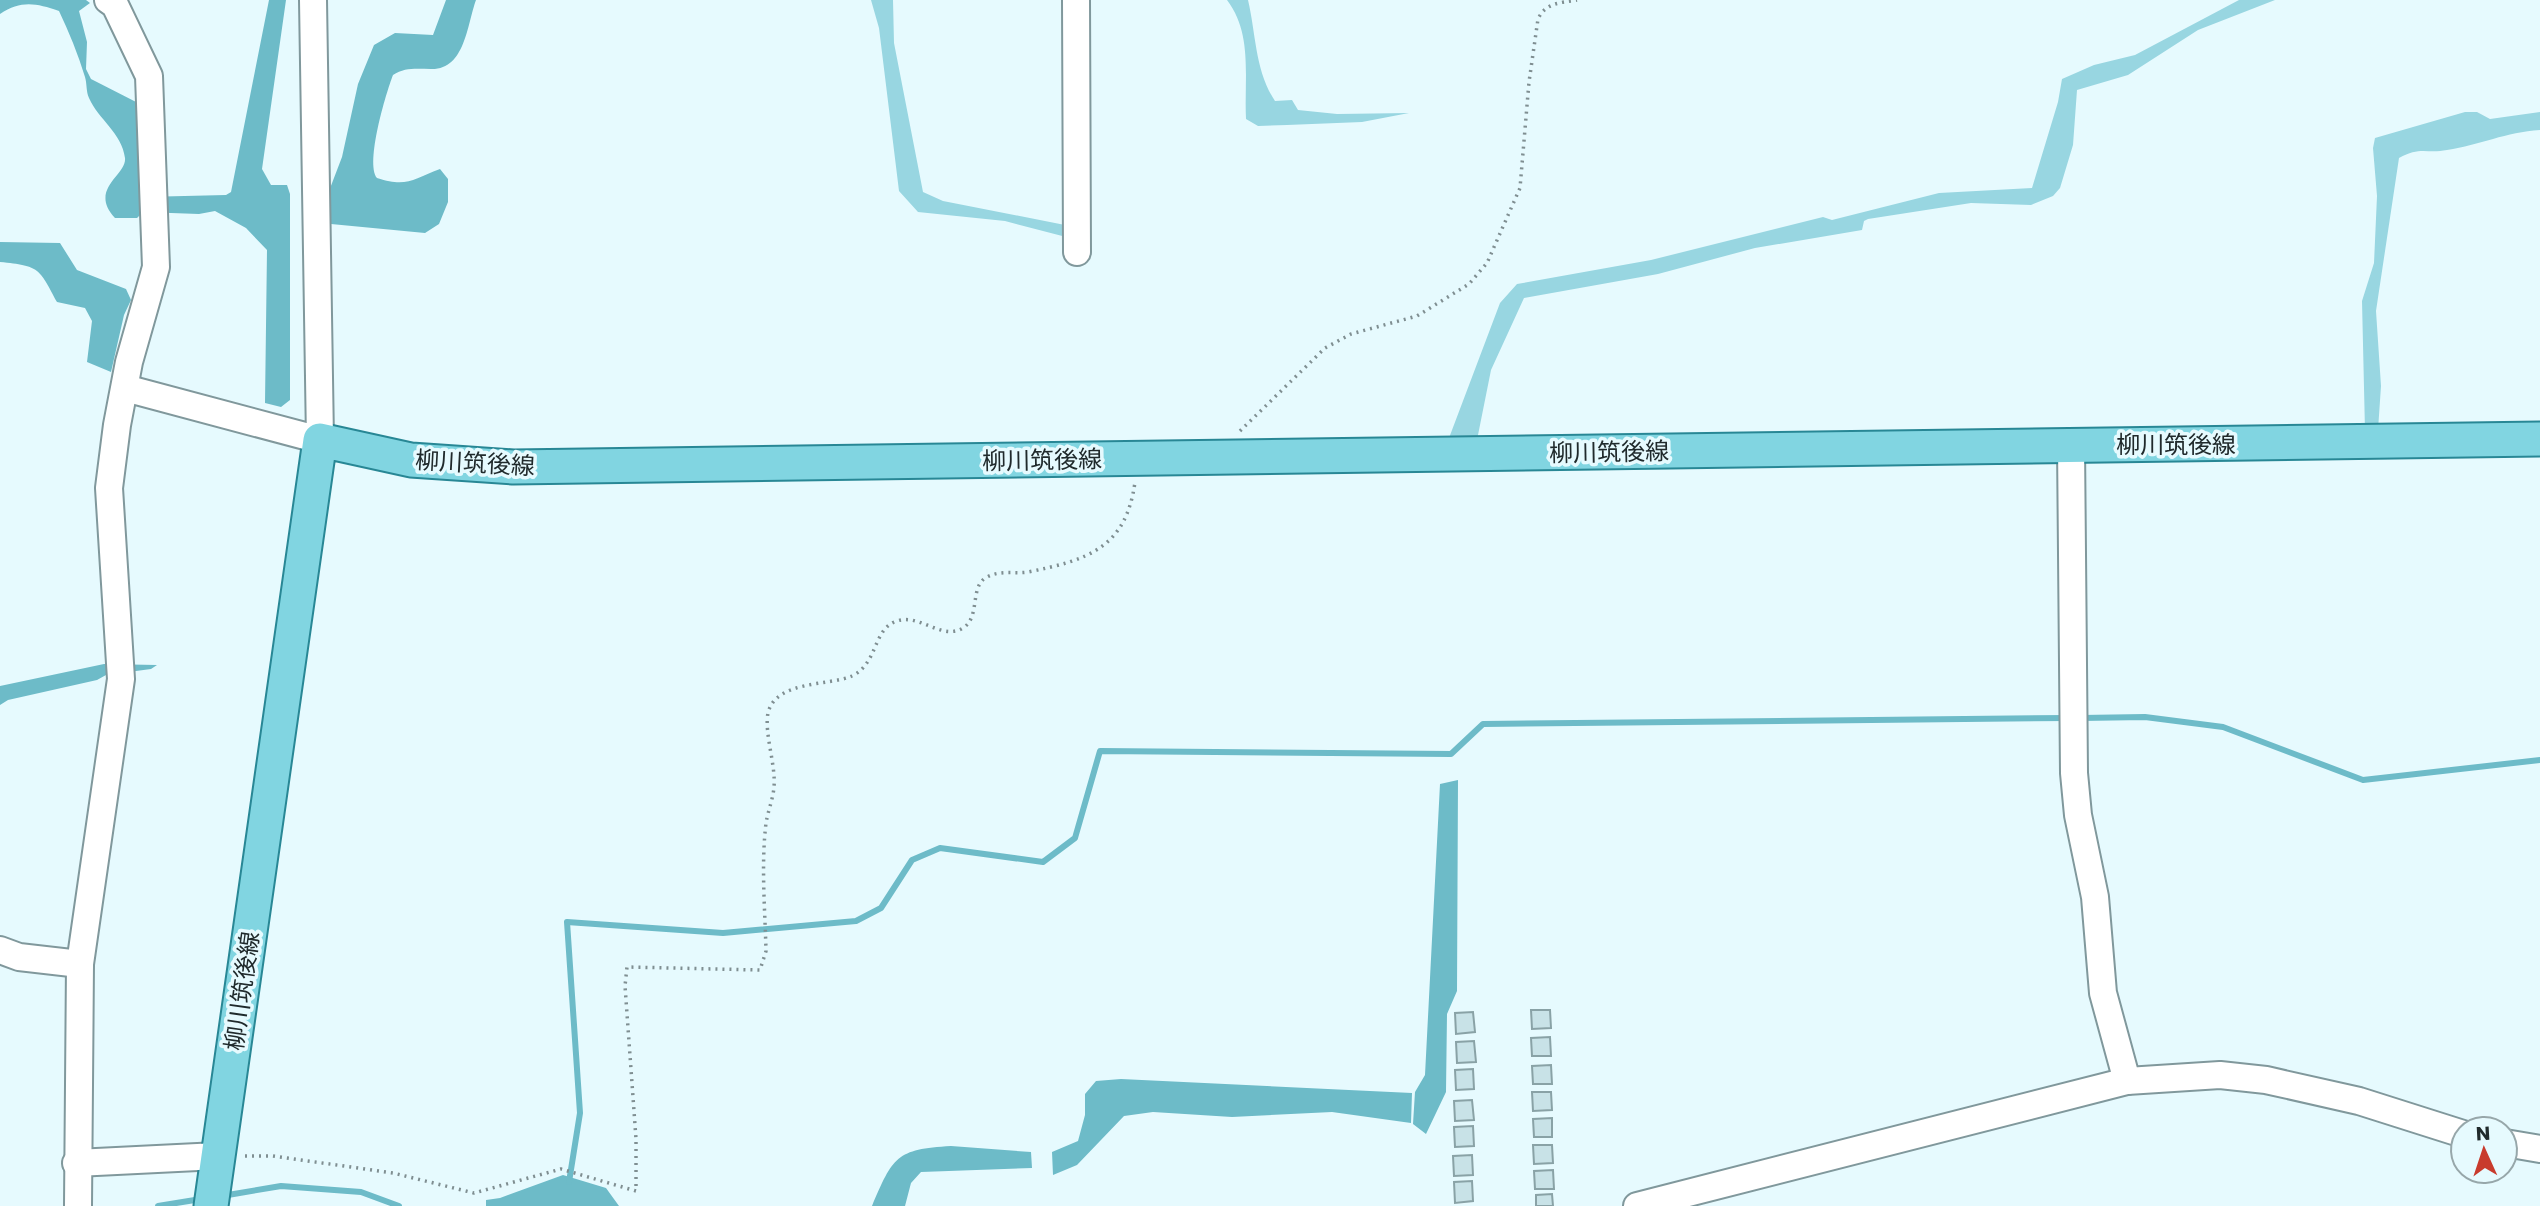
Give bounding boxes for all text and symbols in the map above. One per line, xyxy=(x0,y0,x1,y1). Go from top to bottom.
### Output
street label: 柳川筑後線 xyxy=(2116,428,2236,461)
street label: 柳川筑後線 xyxy=(1549,434,1669,470)
street label: 柳川筑後線 xyxy=(982,442,1102,478)
street label: 柳川筑後線 xyxy=(414,443,536,483)
street label: 柳川筑後線 xyxy=(217,929,267,1053)
north arrow xyxy=(2449,1115,2519,1185)
text: N xyxy=(2475,1120,2491,1147)

